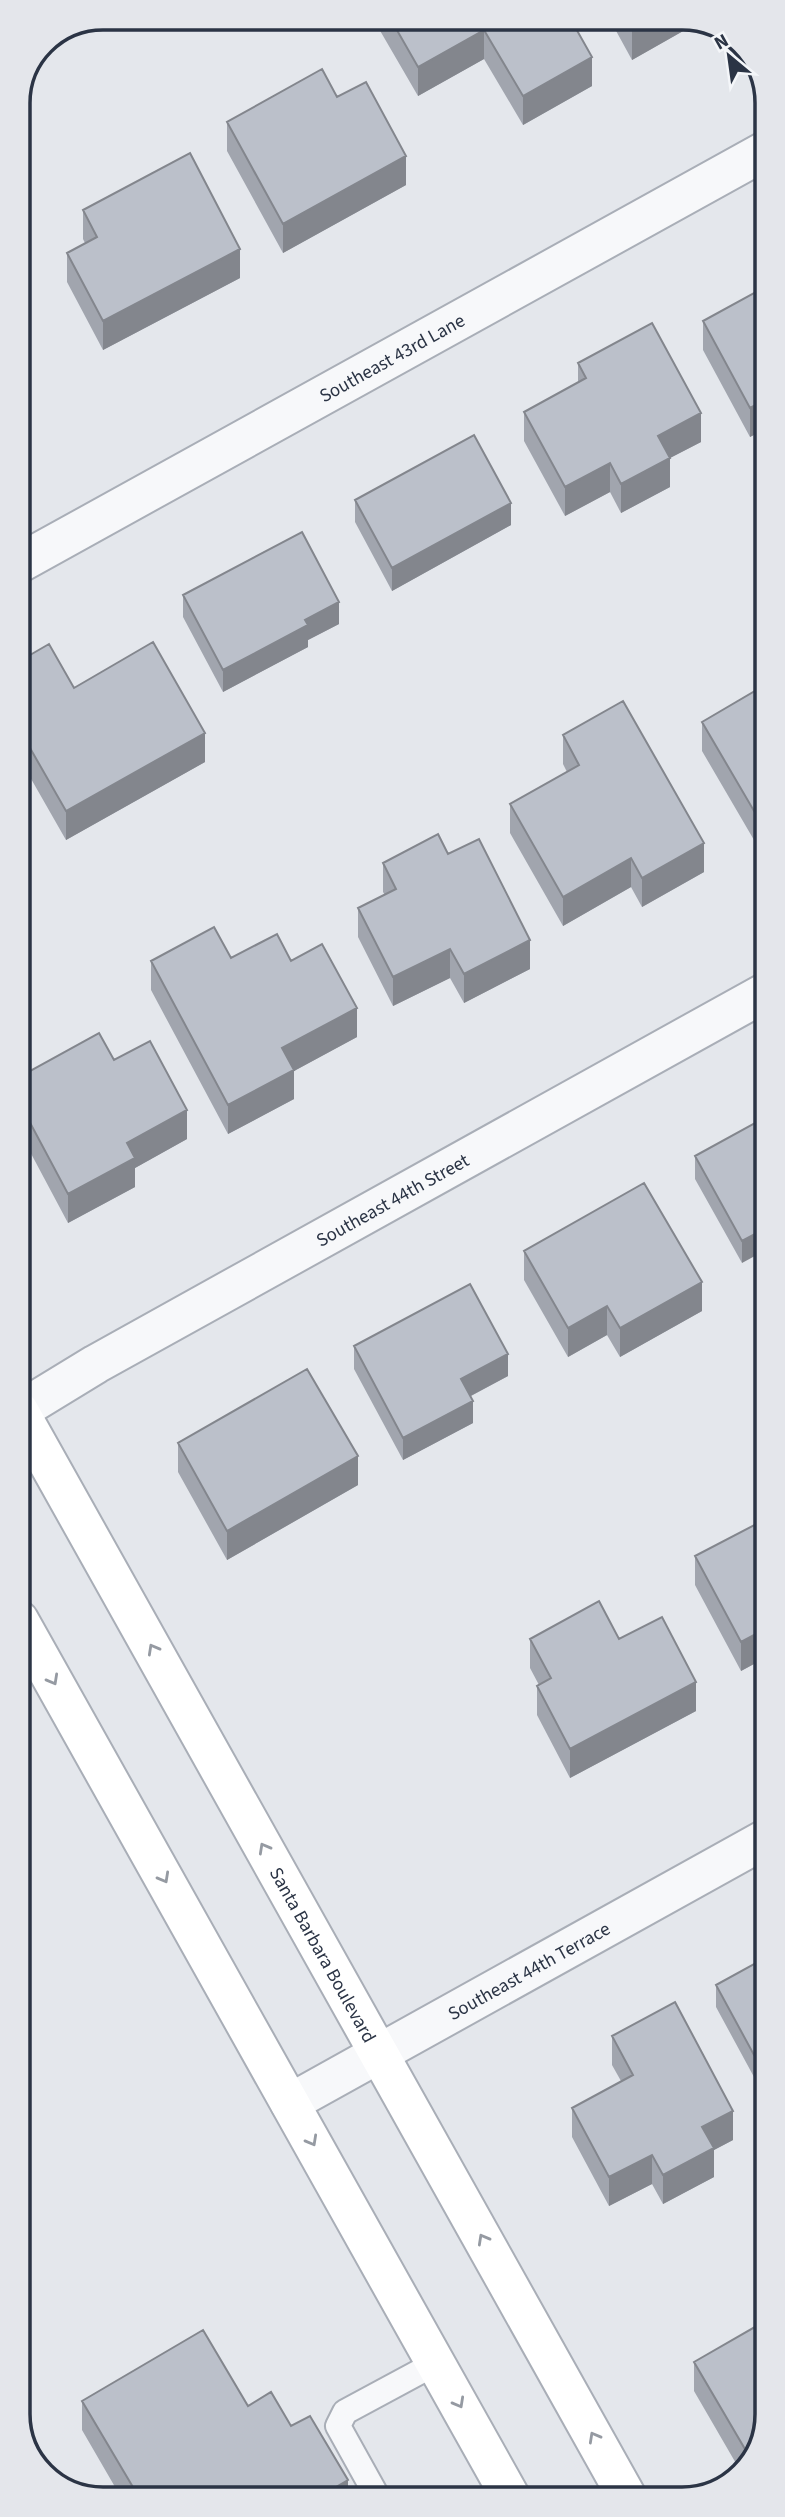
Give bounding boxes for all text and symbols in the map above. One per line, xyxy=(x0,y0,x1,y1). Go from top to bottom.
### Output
north arrow xyxy=(694,21,764,91)
text: N xyxy=(709,28,734,57)
street label: Southeast 43rd Lane xyxy=(315,308,470,410)
street label: Southeast 44th Street xyxy=(311,1147,475,1254)
one-way arrow xyxy=(148,1644,161,1657)
one-way arrow xyxy=(45,1672,58,1685)
one-way arrow xyxy=(259,1843,272,1855)
street label: Santa Barbara Boulevard xyxy=(262,1863,382,2048)
one-way arrow xyxy=(156,1871,169,1883)
street label: Southeast 44th Terrace xyxy=(443,1916,616,2028)
one-way arrow xyxy=(304,2133,317,2146)
one-way arrow xyxy=(478,2234,491,2246)
one-way arrow xyxy=(451,2396,464,2408)
one-way arrow xyxy=(589,2432,602,2445)

